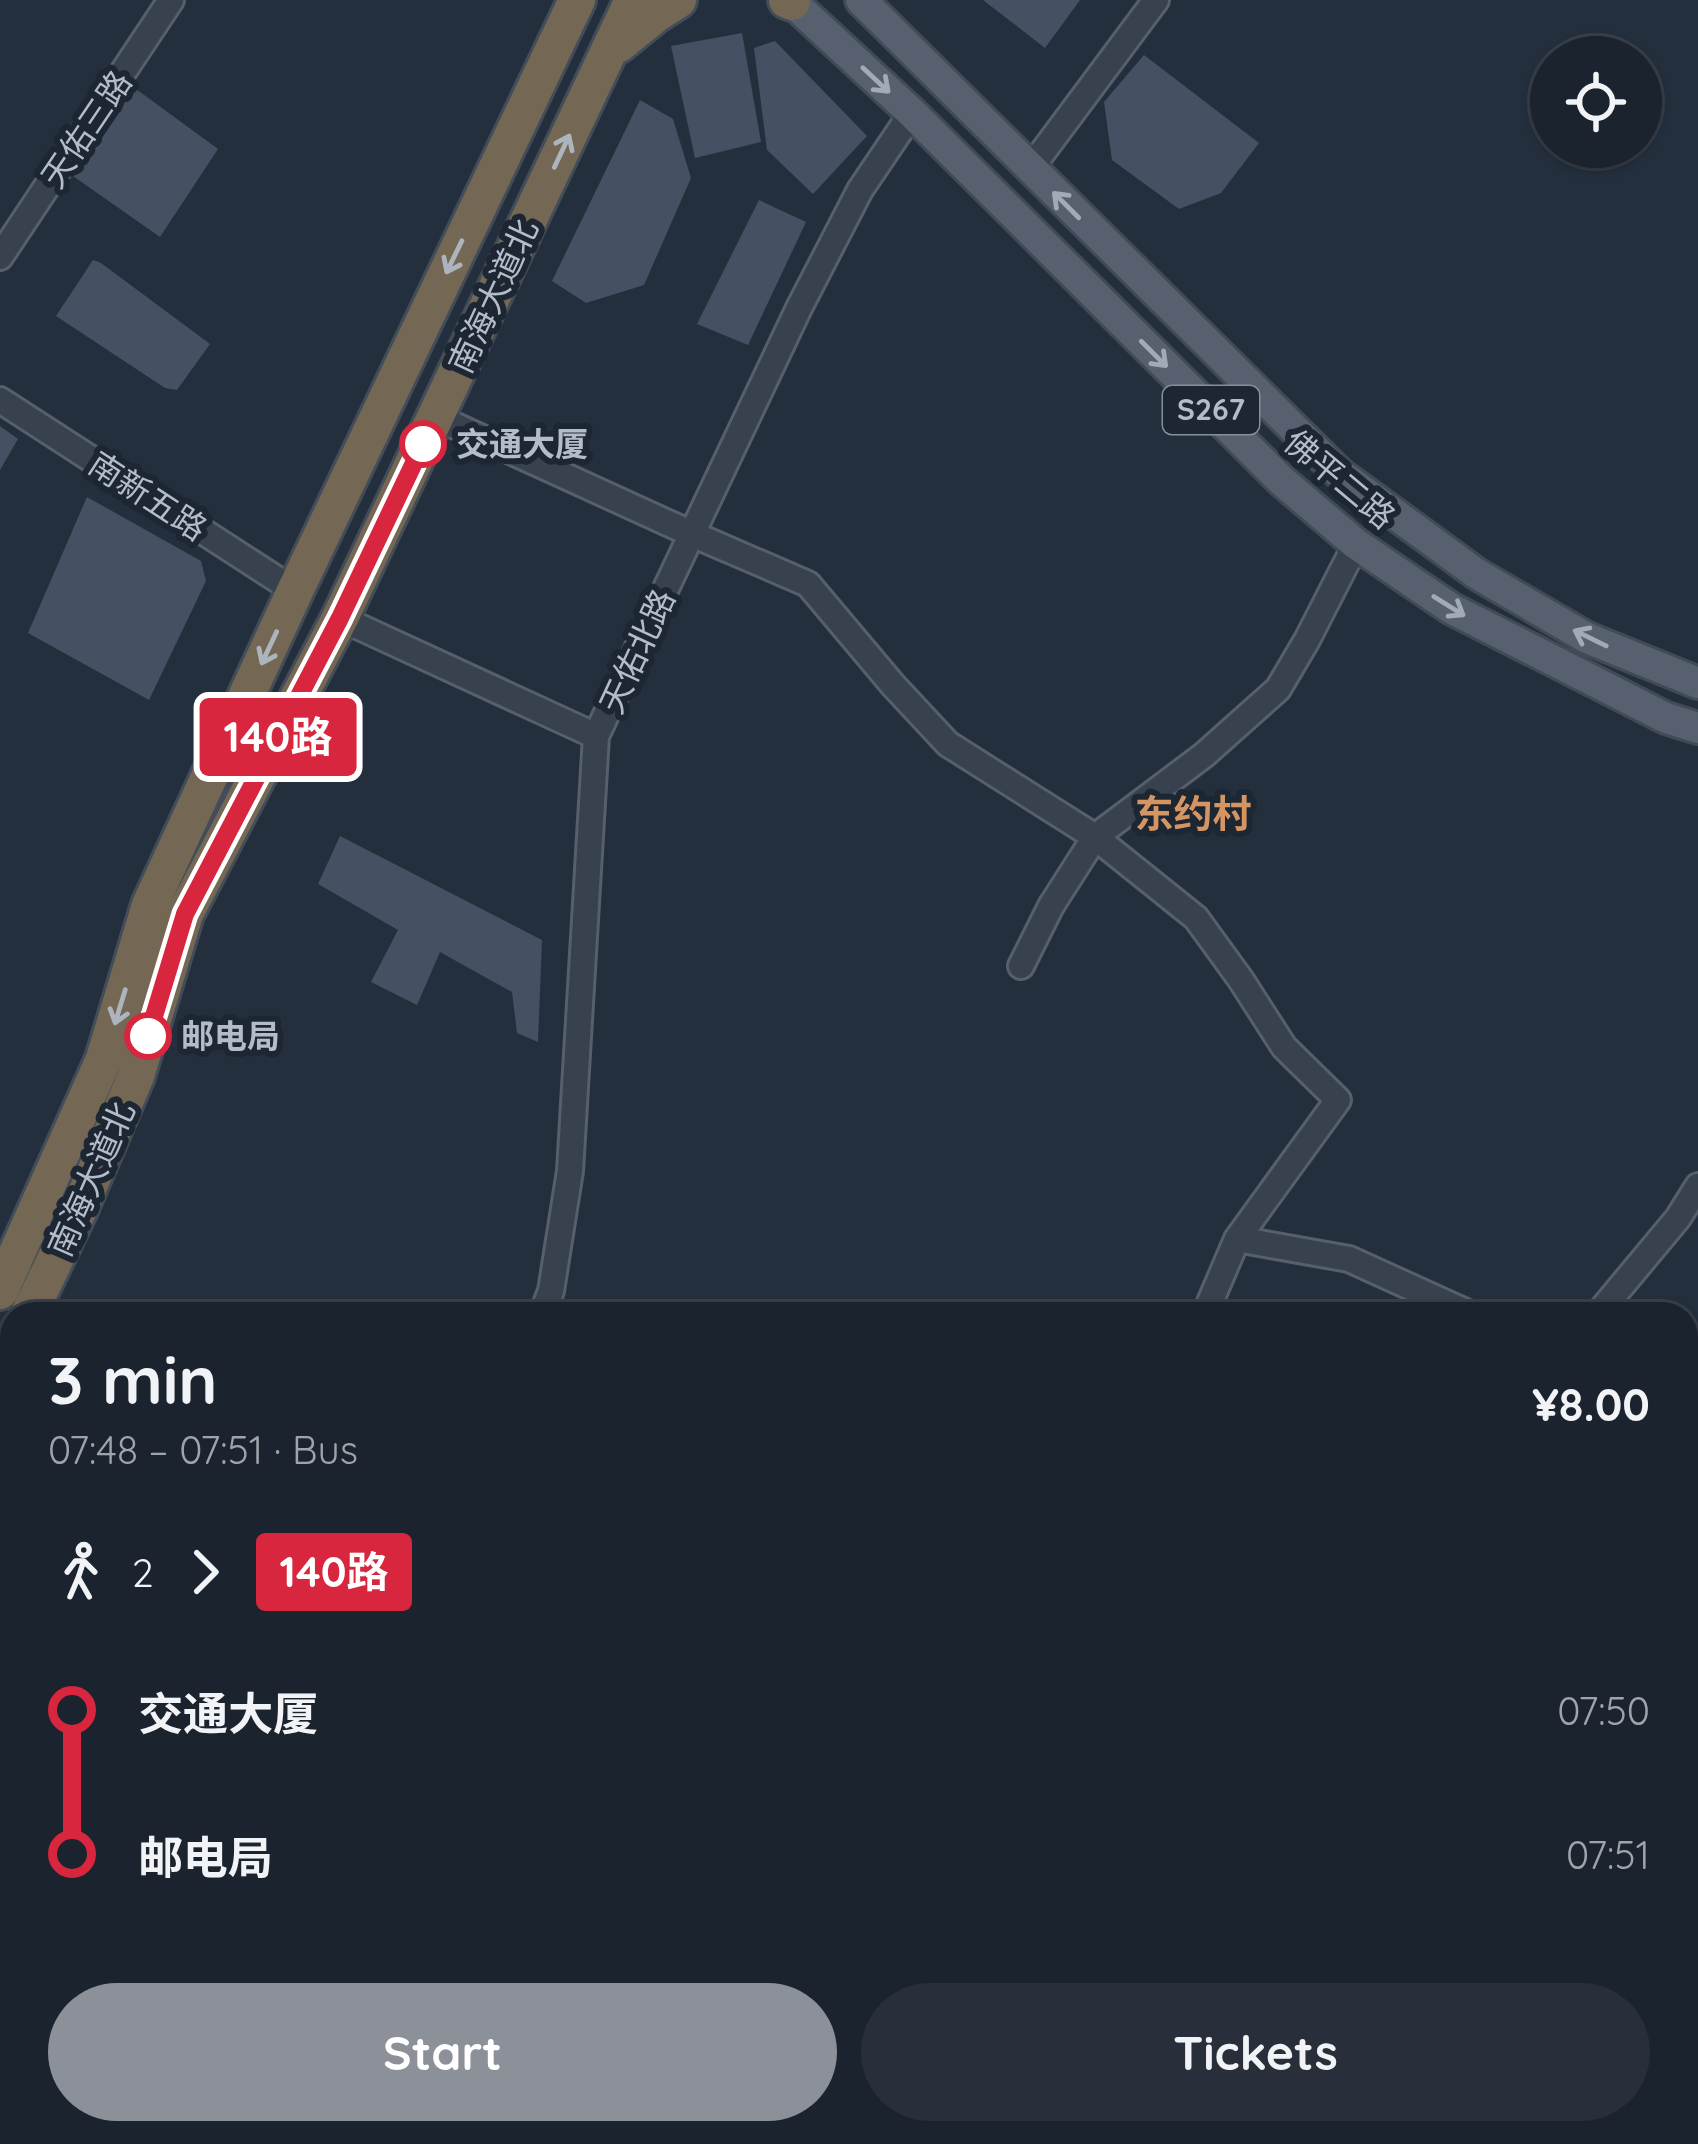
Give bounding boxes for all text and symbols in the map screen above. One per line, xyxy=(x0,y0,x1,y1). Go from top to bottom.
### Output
map controls xyxy=(1530,36,1662,168)
button: locate xyxy=(1530,36,1662,168)
street label: 天佑三路 xyxy=(32,63,139,195)
one-way arrow xyxy=(860,65,890,94)
one-way arrow xyxy=(552,134,574,170)
one-way arrow xyxy=(1052,191,1081,219)
street label: 南海大道北 xyxy=(439,212,546,379)
one-way arrow xyxy=(442,238,464,274)
one-way arrow xyxy=(1139,339,1168,367)
road number: S267 xyxy=(1163,386,1259,434)
street label: 佛平二路 xyxy=(1277,420,1404,537)
marker: 交通大厦 xyxy=(401,422,445,466)
place label: 交通大厦 xyxy=(456,423,588,464)
street label: 南新五路 xyxy=(82,442,215,549)
street label: 天佑北路 xyxy=(590,582,683,719)
one-way arrow xyxy=(1432,594,1466,618)
one-way arrow xyxy=(1573,626,1609,648)
one-way arrow xyxy=(257,629,279,665)
line badge: 140路 xyxy=(194,698,362,776)
text: 140路 xyxy=(224,710,332,763)
district label: 东约村 xyxy=(1134,789,1252,838)
one-way arrow xyxy=(108,987,130,1025)
marker: 邮电局 xyxy=(126,1014,170,1058)
place label: 邮电局 xyxy=(181,1015,280,1056)
street label: 南海大道北 xyxy=(38,1095,143,1263)
text: 3 min xyxy=(48,1338,218,1421)
text: ¥8.00 xyxy=(1532,1376,1650,1432)
text: 07:48 – 07:51 · Bus xyxy=(48,1425,358,1474)
icon: walk xyxy=(48,1539,114,1605)
icon: forward xyxy=(172,1539,238,1605)
text: 140路 xyxy=(280,1545,388,1598)
text: 2 xyxy=(132,1548,154,1597)
text: 交通大厦 xyxy=(138,1685,318,1741)
text: 07:50 xyxy=(1557,1686,1650,1735)
text: 邮电局 xyxy=(138,1829,273,1885)
text: 07:51 xyxy=(1566,1830,1650,1879)
button: Start xyxy=(48,1983,837,2121)
button: Tickets xyxy=(861,1983,1650,2121)

